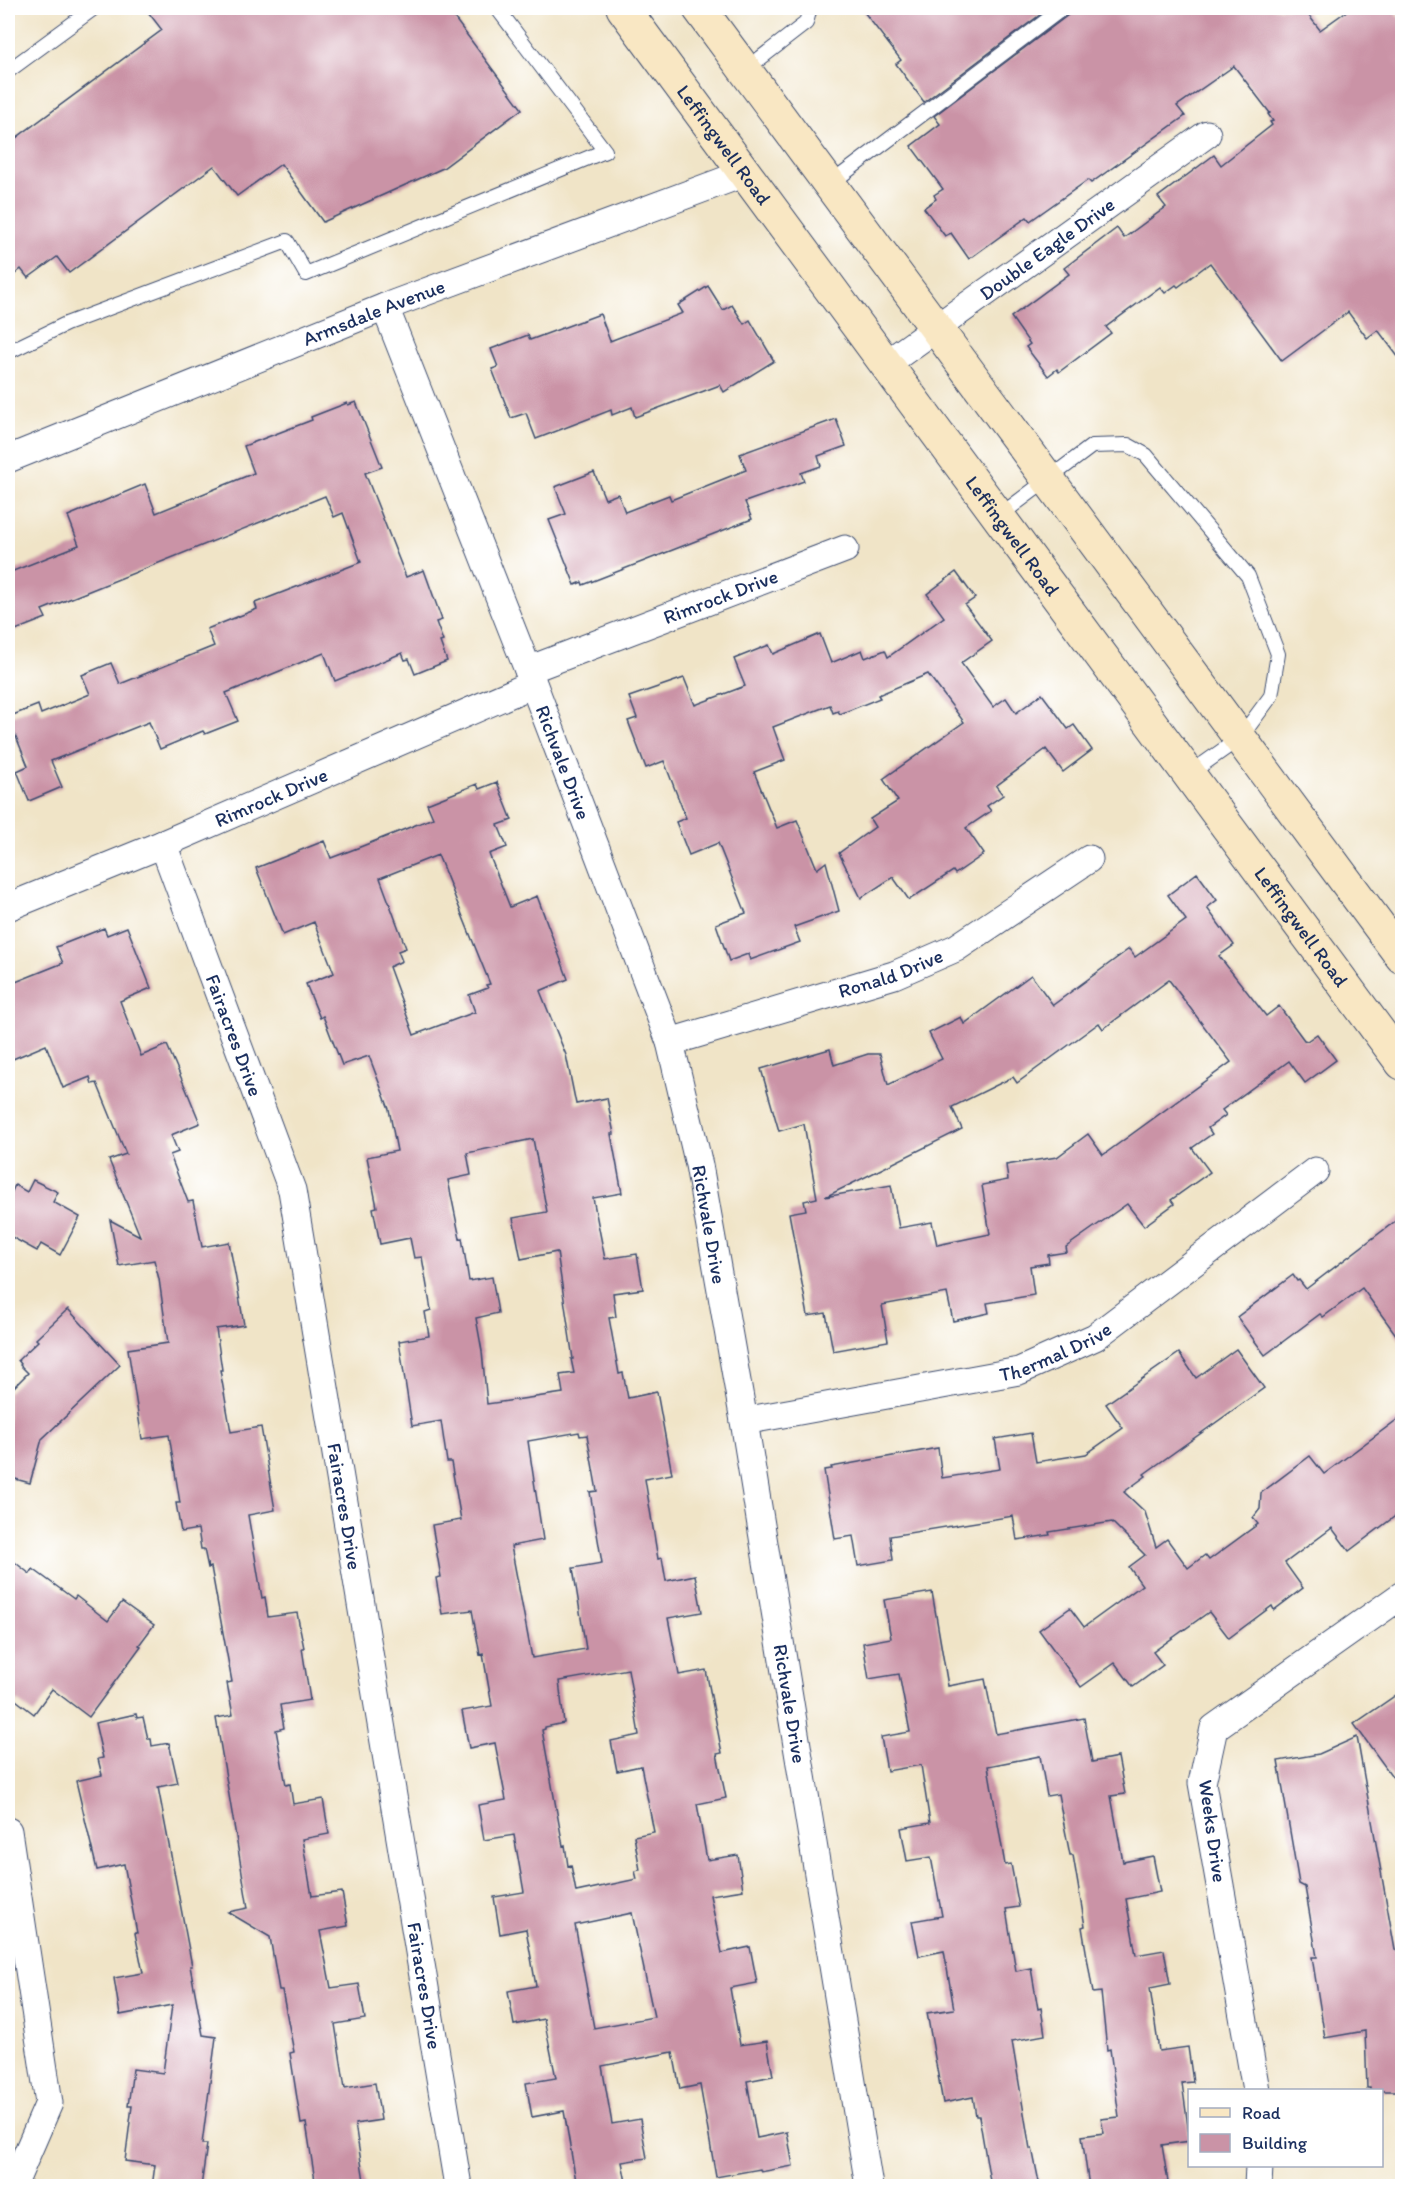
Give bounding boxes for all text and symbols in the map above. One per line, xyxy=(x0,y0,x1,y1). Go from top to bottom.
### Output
street label: Leffingwell Road xyxy=(672,80,776,210)
street label: Double Eagle Drive xyxy=(975,192,1119,305)
street label: Armsdale Avenue xyxy=(299,274,448,351)
street label: Leffingwell Road xyxy=(960,471,1065,601)
street label: Rimrock Drive xyxy=(660,564,781,629)
street label: Richvale Drive xyxy=(531,702,596,823)
street label: Rimrock Drive xyxy=(211,762,331,832)
street label: Leffingwell Road xyxy=(1249,862,1354,992)
street label: Ronald Drive xyxy=(835,943,946,1003)
street label: Fairacres Drive xyxy=(201,971,268,1099)
street label: Richvale Drive xyxy=(687,1163,732,1286)
street label: Thermal Drive xyxy=(997,1317,1116,1386)
street label: Fairacres Drive xyxy=(322,1441,367,1572)
street label: Richvale Drive xyxy=(769,1642,812,1765)
street label: Weeks Drive xyxy=(1194,1778,1232,1884)
street label: Fairacres Drive xyxy=(402,1920,447,2051)
legend xyxy=(1188,2089,1383,2167)
text: Road xyxy=(1242,2102,1281,2124)
text: Building xyxy=(1242,2132,1308,2154)

